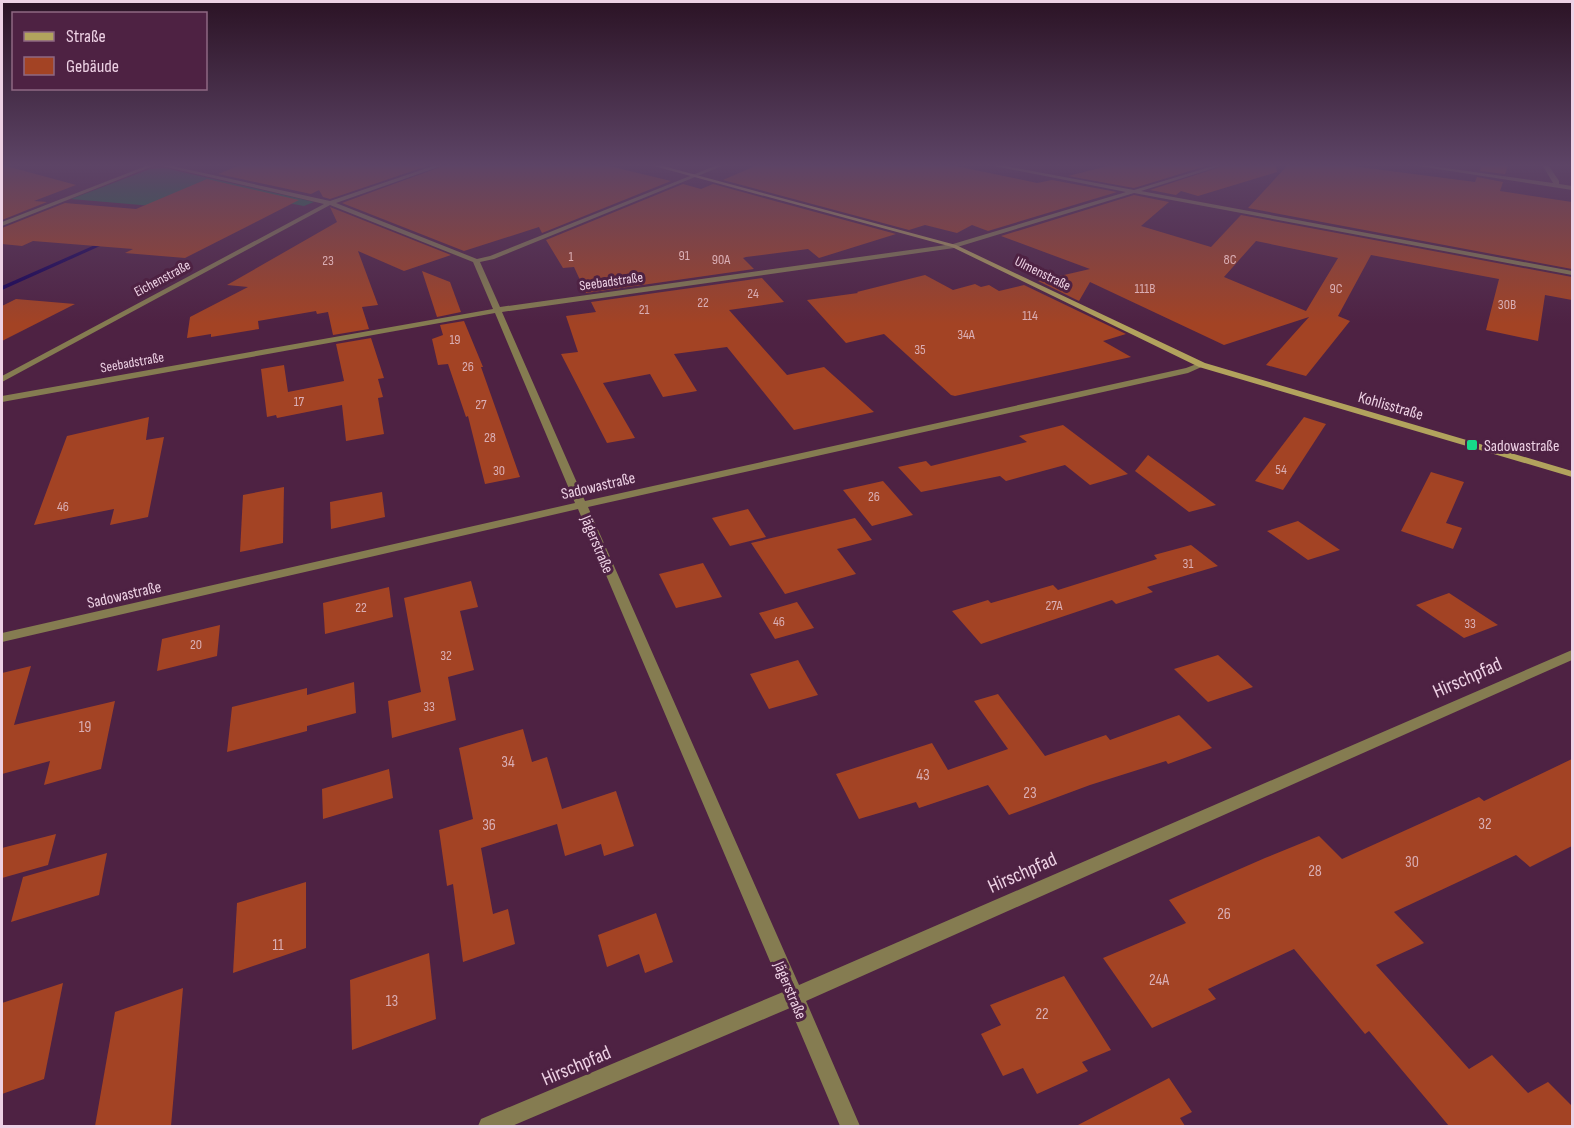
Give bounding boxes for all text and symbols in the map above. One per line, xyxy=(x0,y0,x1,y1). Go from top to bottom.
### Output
legend xyxy=(12,12,207,90)
text: Straße xyxy=(66,26,106,47)
text: Gebäude xyxy=(66,56,119,77)
house number: 91 xyxy=(678,247,690,264)
house number: 1 xyxy=(569,248,574,265)
house number: 90A xyxy=(712,251,731,268)
house number: 8C xyxy=(1224,251,1237,268)
house number: 23 xyxy=(322,252,334,269)
street label: Ulmenstraße xyxy=(1012,253,1074,294)
street label: Eichenstraße xyxy=(131,256,193,300)
street label: Seebadstraße xyxy=(578,269,644,294)
house number: 111B xyxy=(1134,280,1156,297)
house number: 9C xyxy=(1330,280,1343,297)
house number: 24 xyxy=(747,285,759,302)
house number: 22 xyxy=(697,294,709,311)
house number: 30B xyxy=(1498,296,1516,313)
house number: 21 xyxy=(639,301,649,318)
house number: 114 xyxy=(1022,307,1038,324)
house number: 34A xyxy=(957,326,976,343)
house number: 19 xyxy=(449,331,461,348)
house number: 35 xyxy=(914,341,926,358)
street label: Seebadstraße xyxy=(99,349,165,376)
house number: 26 xyxy=(462,358,474,375)
street label: Kohlisstraße xyxy=(1356,388,1425,425)
house number: 17 xyxy=(294,393,305,410)
house number: 27 xyxy=(475,396,487,413)
house number: 28 xyxy=(484,429,496,446)
place label: Sadowastraße xyxy=(1484,437,1559,456)
marker: Sadowastraße xyxy=(1465,438,1479,452)
house number: 54 xyxy=(1275,461,1287,478)
house number: 30 xyxy=(493,462,505,479)
street label: Sadowastraße xyxy=(559,469,637,504)
house number: 26 xyxy=(868,488,880,505)
house number: 46 xyxy=(57,498,69,515)
street label: Jägerstraße xyxy=(576,512,617,576)
house number: 31 xyxy=(1183,555,1193,572)
street label: Sadowastraße xyxy=(85,578,163,613)
house number: 27A xyxy=(1045,597,1064,614)
house number: 22 xyxy=(355,599,367,616)
house number: 46 xyxy=(773,613,785,630)
house number: 33 xyxy=(1464,615,1476,632)
house number: 20 xyxy=(190,636,202,653)
house number: 32 xyxy=(440,647,452,664)
street label: Hirschpfad xyxy=(1429,652,1506,704)
house number: 33 xyxy=(423,698,435,715)
house number: 19 xyxy=(79,718,91,737)
house number: 34 xyxy=(501,753,515,772)
house number: 43 xyxy=(916,766,930,785)
house number: 23 xyxy=(1023,784,1037,803)
house number: 32 xyxy=(1478,815,1492,834)
house number: 36 xyxy=(482,816,496,835)
street label: Hirschpfad xyxy=(984,847,1061,899)
house number: 30 xyxy=(1405,853,1419,872)
house number: 28 xyxy=(1308,862,1322,881)
house number: 26 xyxy=(1217,905,1231,924)
house number: 11 xyxy=(272,936,284,955)
street label: Jägerstraße xyxy=(769,958,810,1022)
house number: 24A xyxy=(1149,971,1169,990)
house number: 13 xyxy=(386,992,398,1011)
house number: 22 xyxy=(1035,1005,1049,1024)
street label: Hirschpfad xyxy=(538,1041,615,1091)

